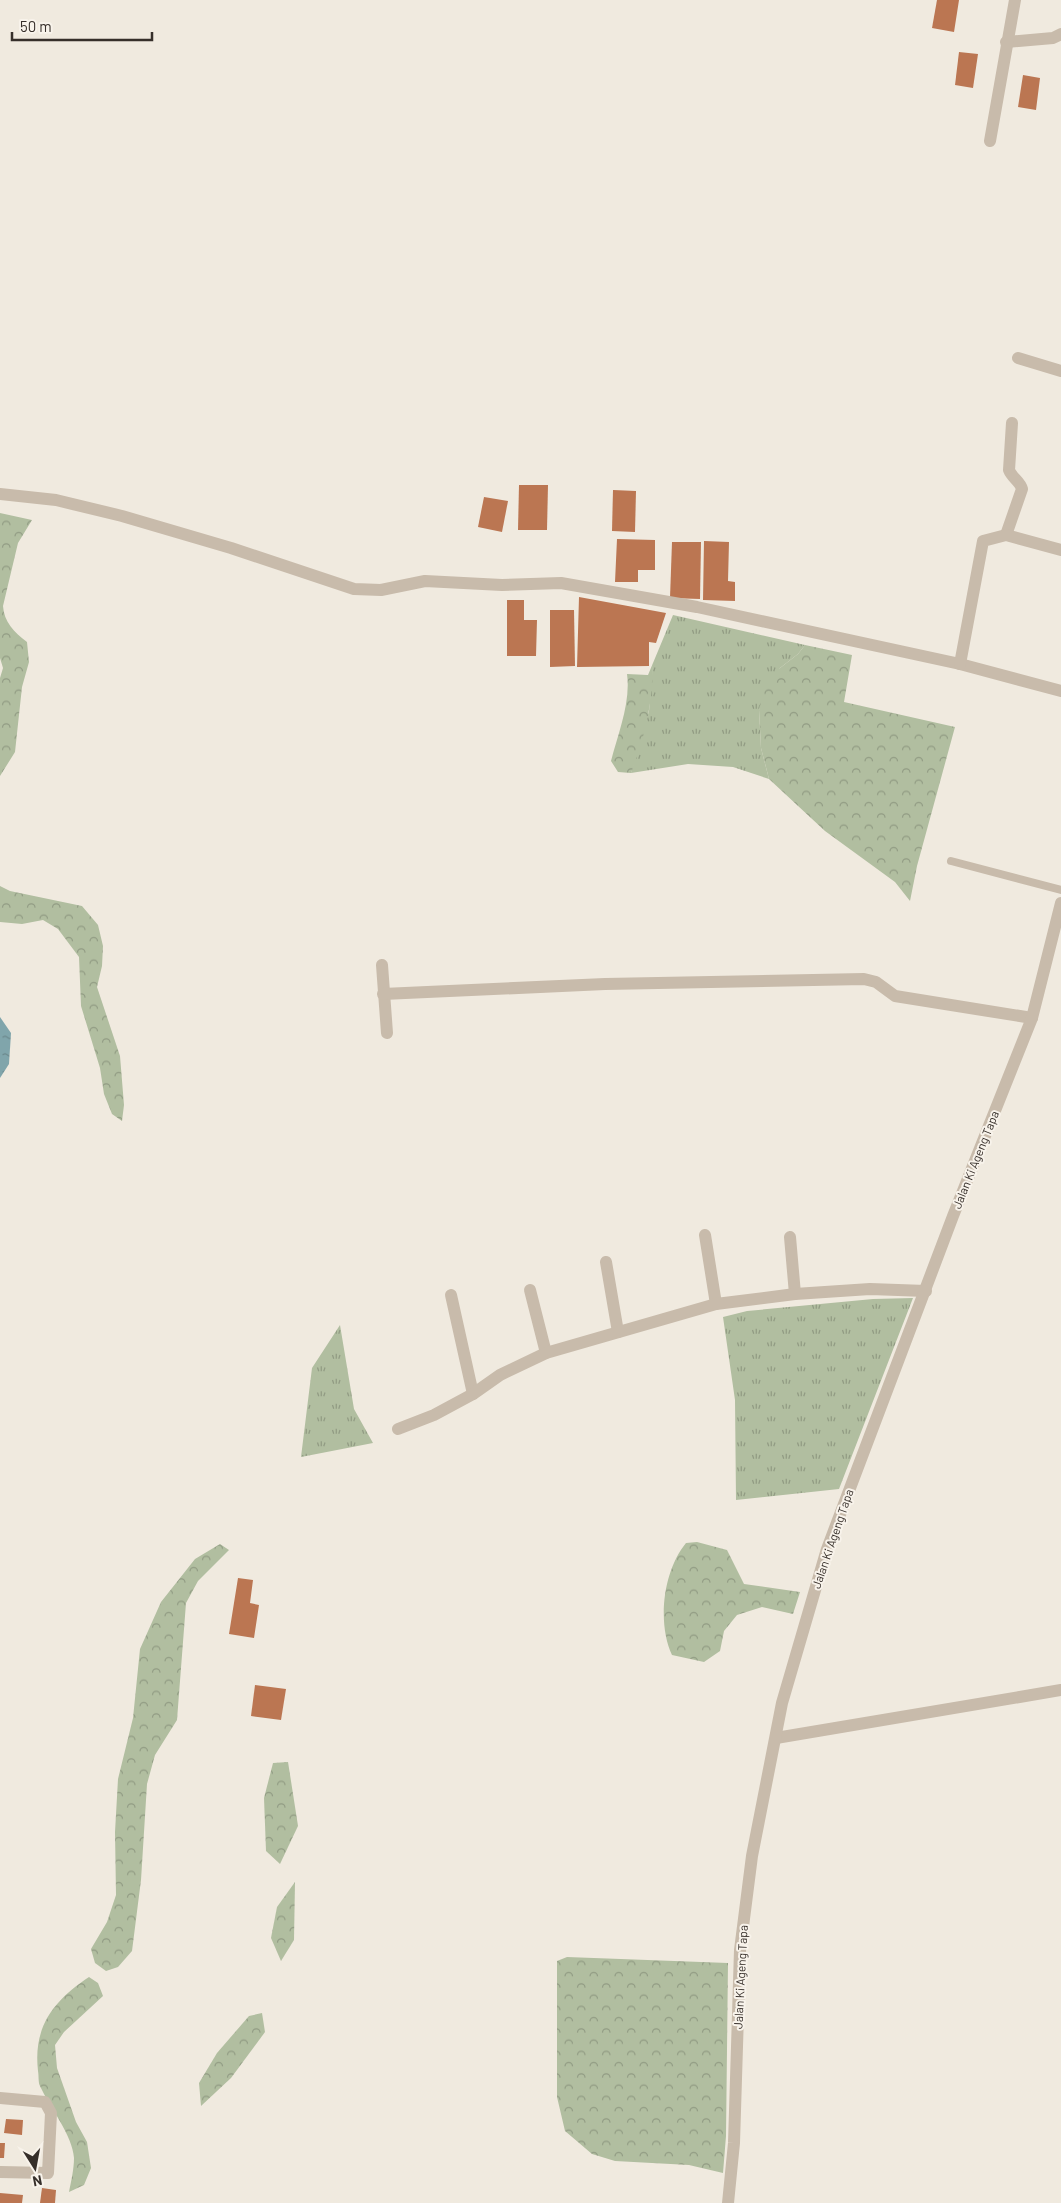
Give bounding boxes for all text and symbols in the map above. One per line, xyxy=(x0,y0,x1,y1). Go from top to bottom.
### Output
scale bar xyxy=(12,10,152,42)
text: 50 m xyxy=(20,17,52,35)
street label: Jalan Ki Ageng Tapa xyxy=(949,1109,1001,1211)
street label: Jalan Ki Ageng Tapa xyxy=(808,1487,856,1590)
street label: Jalan Ki Ageng Tapa xyxy=(730,1925,750,2029)
north arrow xyxy=(10,2143,60,2193)
text: N xyxy=(31,2172,44,2190)

